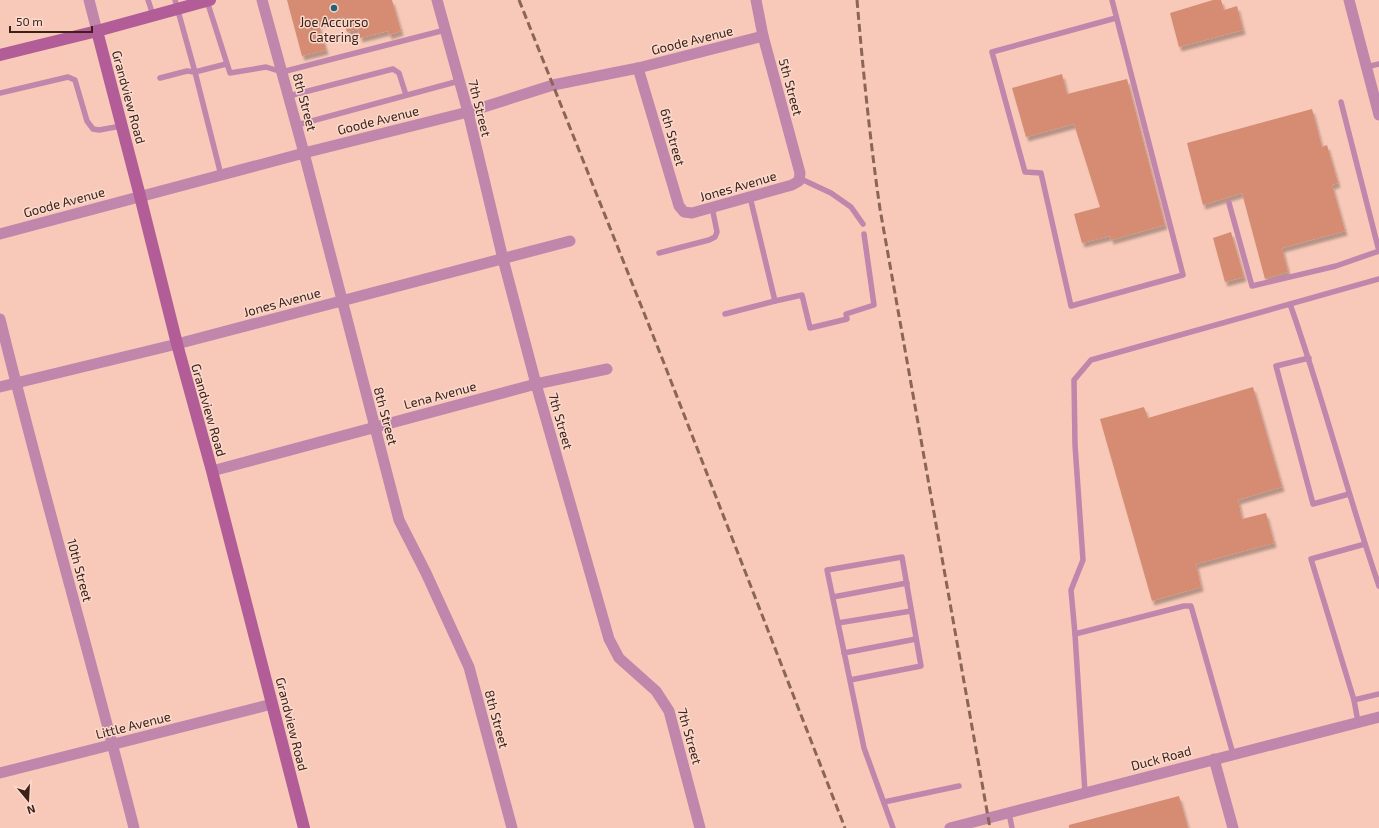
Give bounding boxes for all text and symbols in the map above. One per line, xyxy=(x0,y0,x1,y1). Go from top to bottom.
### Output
marker: Joe Accurso Catering xyxy=(329,3,339,13)
scale bar xyxy=(10,8,92,34)
text: 50 m xyxy=(16,14,43,28)
place label: Joe Accurso Catering xyxy=(300,14,368,45)
street label: Goode Avenue xyxy=(650,22,734,58)
street label: Grandview Road xyxy=(109,49,149,145)
street label: 5th Street xyxy=(776,57,806,117)
street label: 8th Street xyxy=(290,71,320,133)
street label: 7th Street xyxy=(465,78,495,138)
street label: Goode Avenue xyxy=(336,102,420,138)
street label: 6th Street xyxy=(657,106,689,168)
street label: Jones Avenue xyxy=(698,167,778,205)
street label: Goode Avenue xyxy=(22,183,106,221)
street label: Jones Avenue xyxy=(242,284,322,320)
street label: Grandview Road xyxy=(188,362,230,458)
street label: Lena Avenue xyxy=(402,378,478,412)
street label: 8th Street xyxy=(371,385,401,447)
street label: 7th Street xyxy=(545,391,577,451)
street label: 10th Street xyxy=(64,537,96,603)
street label: Grandview Road xyxy=(273,676,311,772)
street label: 8th Street xyxy=(482,688,512,750)
street label: 7th Street xyxy=(674,706,706,766)
street label: Little Avenue xyxy=(94,708,172,742)
street label: Duck Road xyxy=(1129,742,1193,774)
north arrow xyxy=(8,780,48,820)
text: N xyxy=(25,803,37,817)

